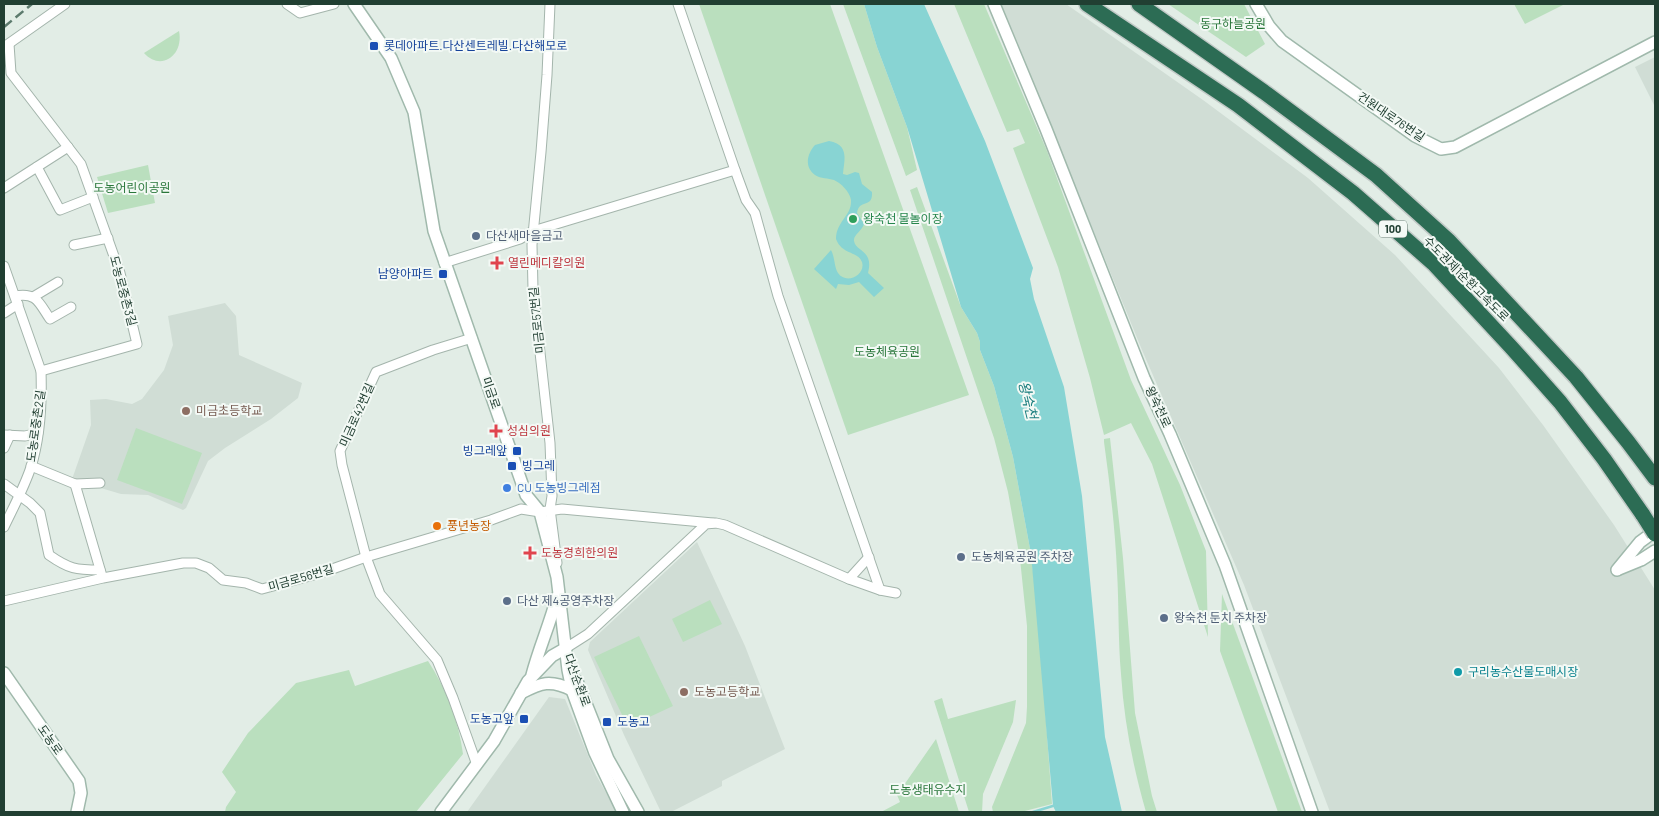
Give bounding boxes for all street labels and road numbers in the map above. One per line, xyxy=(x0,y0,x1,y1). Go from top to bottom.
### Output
street label: 건원대로76번길 xyxy=(1355,89,1428,144)
road number: 100 xyxy=(1379,220,1407,238)
street label: 수도권제1순환고속도로 xyxy=(1421,233,1512,324)
street label: 도농로중촌3길 xyxy=(108,254,140,328)
street label: 미금로57번길 xyxy=(526,286,546,354)
street label: 미금로 xyxy=(480,375,504,411)
street label: 미금로42번길 xyxy=(336,381,376,449)
street label: 왕숙천로 xyxy=(1143,384,1175,430)
street label: 도농로중촌2길 xyxy=(23,389,47,463)
street label: 미금로56번길 xyxy=(266,561,335,593)
street label: 다산순환로 xyxy=(562,651,594,708)
street label: 도농로 xyxy=(36,722,66,757)

